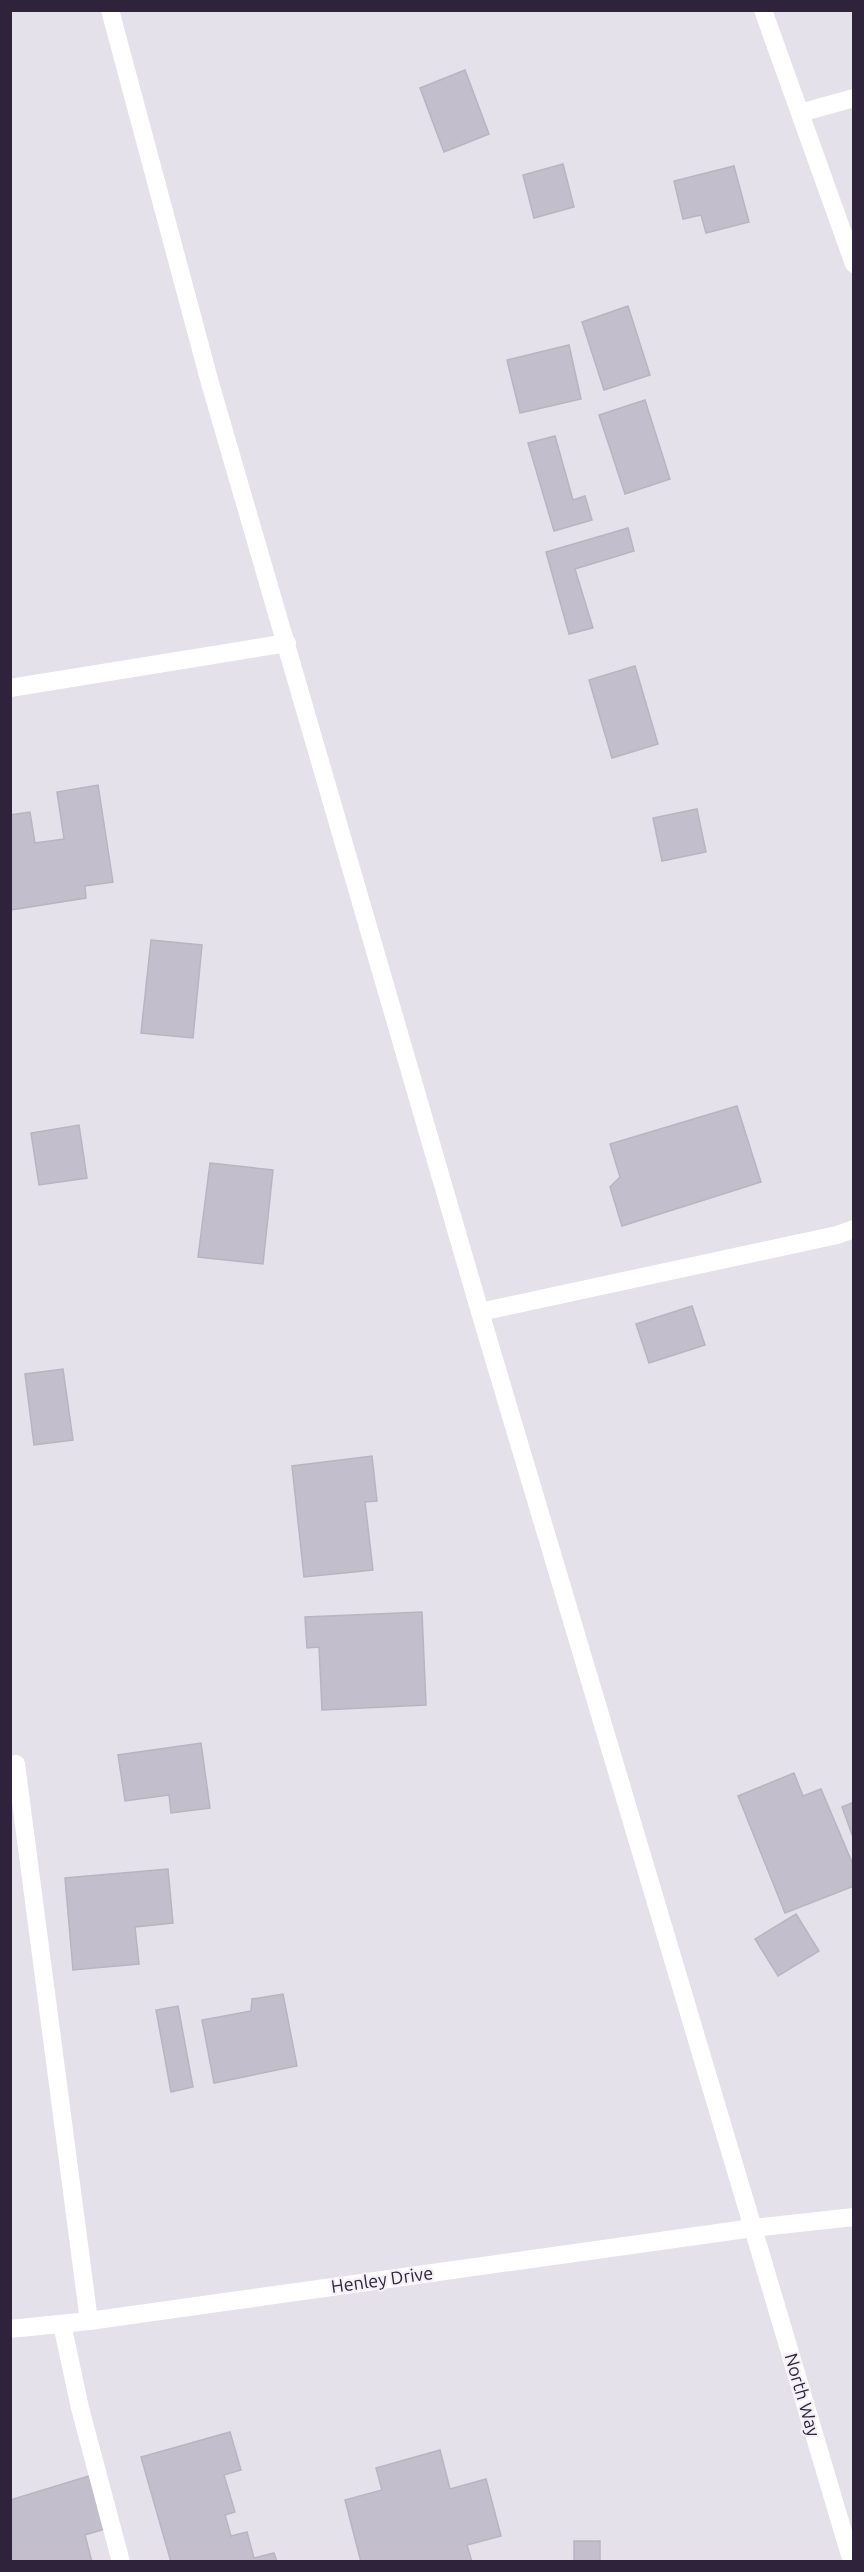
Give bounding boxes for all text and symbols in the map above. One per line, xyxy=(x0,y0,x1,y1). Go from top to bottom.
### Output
street label: Henley Drive xyxy=(330,2262,434,2296)
street label: North Way xyxy=(782,2351,824,2439)

